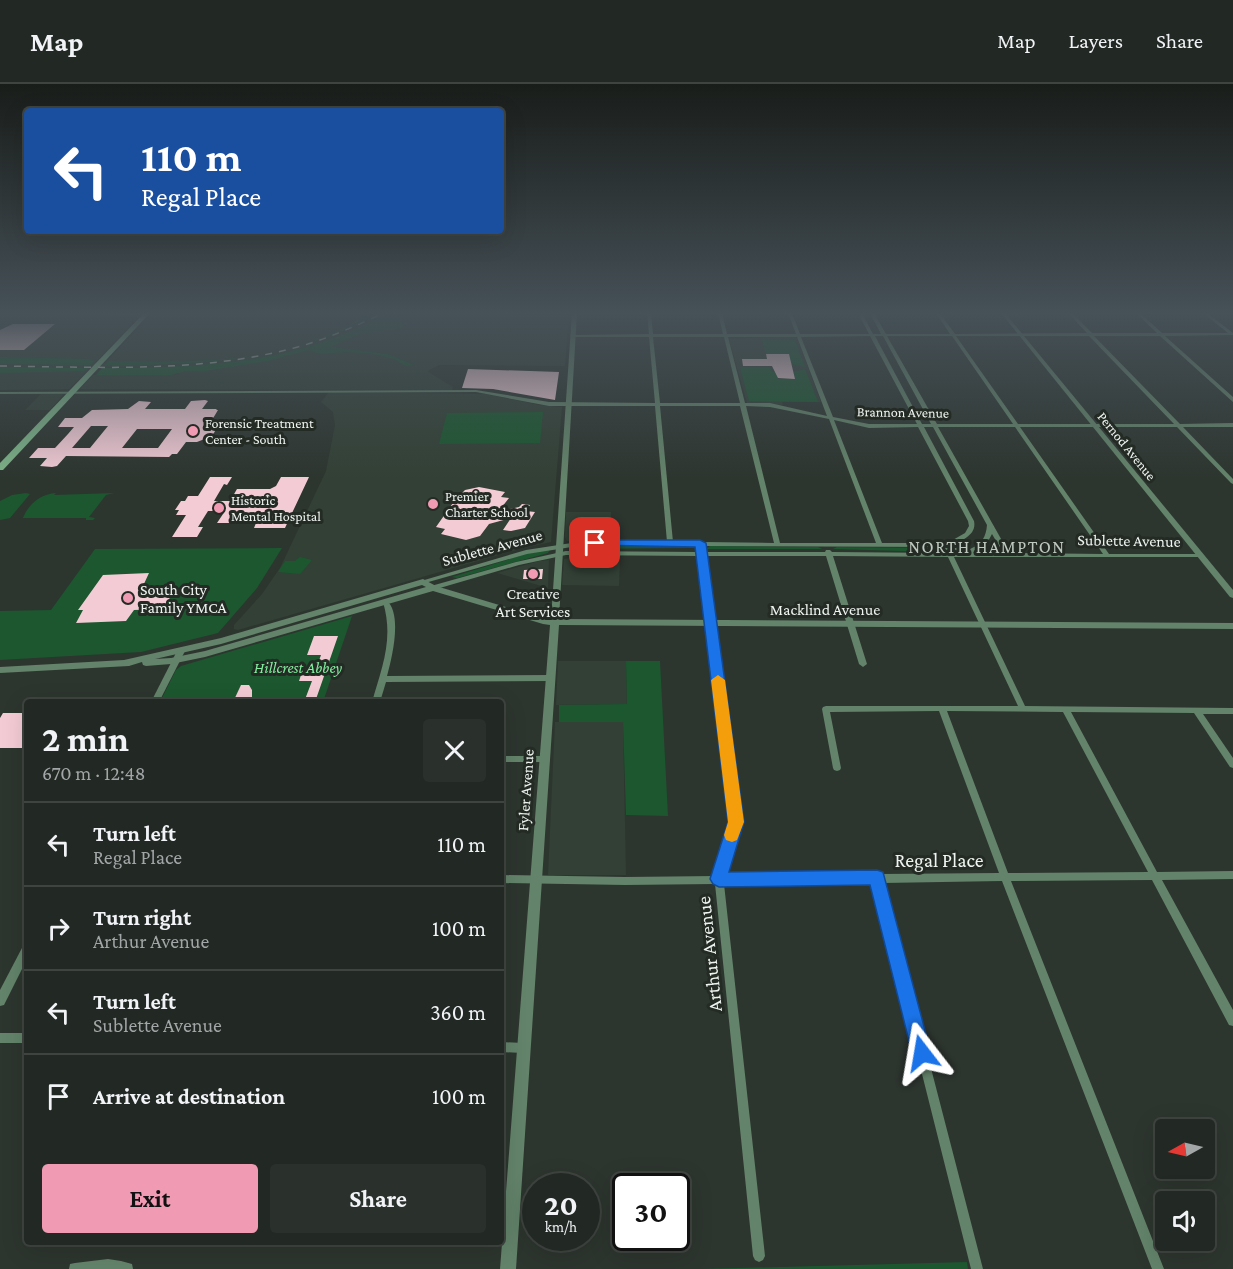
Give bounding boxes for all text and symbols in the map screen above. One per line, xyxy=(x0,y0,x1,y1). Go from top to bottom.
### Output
text: Map xyxy=(30,26,83,57)
text: Map xyxy=(997,29,1036,53)
text: Layers xyxy=(1069,29,1123,53)
text: Share xyxy=(1156,29,1203,53)
icon: left xyxy=(42,132,120,210)
text: 110 m xyxy=(141,133,242,180)
text: Regal Place xyxy=(141,182,261,212)
street label: Brannon Avenue xyxy=(857,403,949,421)
street label: Pernod Avenue xyxy=(1094,408,1160,484)
place label: Forensic Treatment Center - South xyxy=(205,415,314,447)
marker: Forensic Treatment Center - South xyxy=(186,424,200,438)
place label: Premier Charter School xyxy=(445,488,528,520)
place label: Historic Mental Hospital xyxy=(231,492,321,524)
marker: Premier Charter School xyxy=(426,497,440,511)
marker: Historic Mental Hospital xyxy=(212,501,226,515)
pin xyxy=(569,517,620,568)
street label: Sublette Avenue xyxy=(440,526,544,569)
icon: arrive xyxy=(578,526,611,559)
street label: Sublette Avenue xyxy=(1077,531,1181,550)
district label: NORTH HAMPTON xyxy=(908,537,1066,557)
marker: Creative Art Services xyxy=(526,567,540,581)
place label: South City Family YMCA xyxy=(140,581,228,617)
place label: Creative Art Services xyxy=(496,585,570,620)
marker: South City Family YMCA xyxy=(121,591,135,605)
street label: Macklind Avenue xyxy=(770,601,880,618)
park label: Hillcrest Abbey xyxy=(254,659,342,677)
text: 2 min xyxy=(42,719,129,759)
button: close xyxy=(423,719,486,782)
street label: Fyler Avenue xyxy=(514,748,538,832)
text: 670 m · 12:48 xyxy=(42,762,145,784)
text: Turn left xyxy=(93,821,176,846)
icon: left xyxy=(42,828,75,861)
text: 110 m xyxy=(437,832,486,857)
text: Regal Place xyxy=(93,846,182,868)
street label: Regal Place xyxy=(894,849,984,872)
street label: Arthur Avenue xyxy=(692,895,726,1013)
text: Turn right xyxy=(93,905,191,930)
icon: right xyxy=(42,912,75,945)
text: 100 m xyxy=(432,916,486,941)
text: Arthur Avenue xyxy=(93,930,209,952)
text: Turn left xyxy=(93,989,176,1014)
icon: left xyxy=(42,996,75,1029)
text: 360 m xyxy=(430,1000,486,1025)
text: Sublette Avenue xyxy=(93,1014,222,1036)
position arrow xyxy=(890,1021,954,1085)
icon: arrive xyxy=(42,1080,75,1113)
text: Arrive at destination xyxy=(93,1084,285,1109)
text: 100 m xyxy=(432,1084,486,1109)
north arrow xyxy=(1155,1119,1215,1179)
map controls xyxy=(1155,1119,1215,1251)
button: Exit xyxy=(42,1164,258,1233)
button: Share xyxy=(270,1164,486,1233)
speed limit sign: 30 xyxy=(612,1173,690,1251)
text: 20 xyxy=(544,1188,578,1221)
button: sound xyxy=(1155,1191,1215,1251)
text: km/h xyxy=(545,1219,577,1235)

